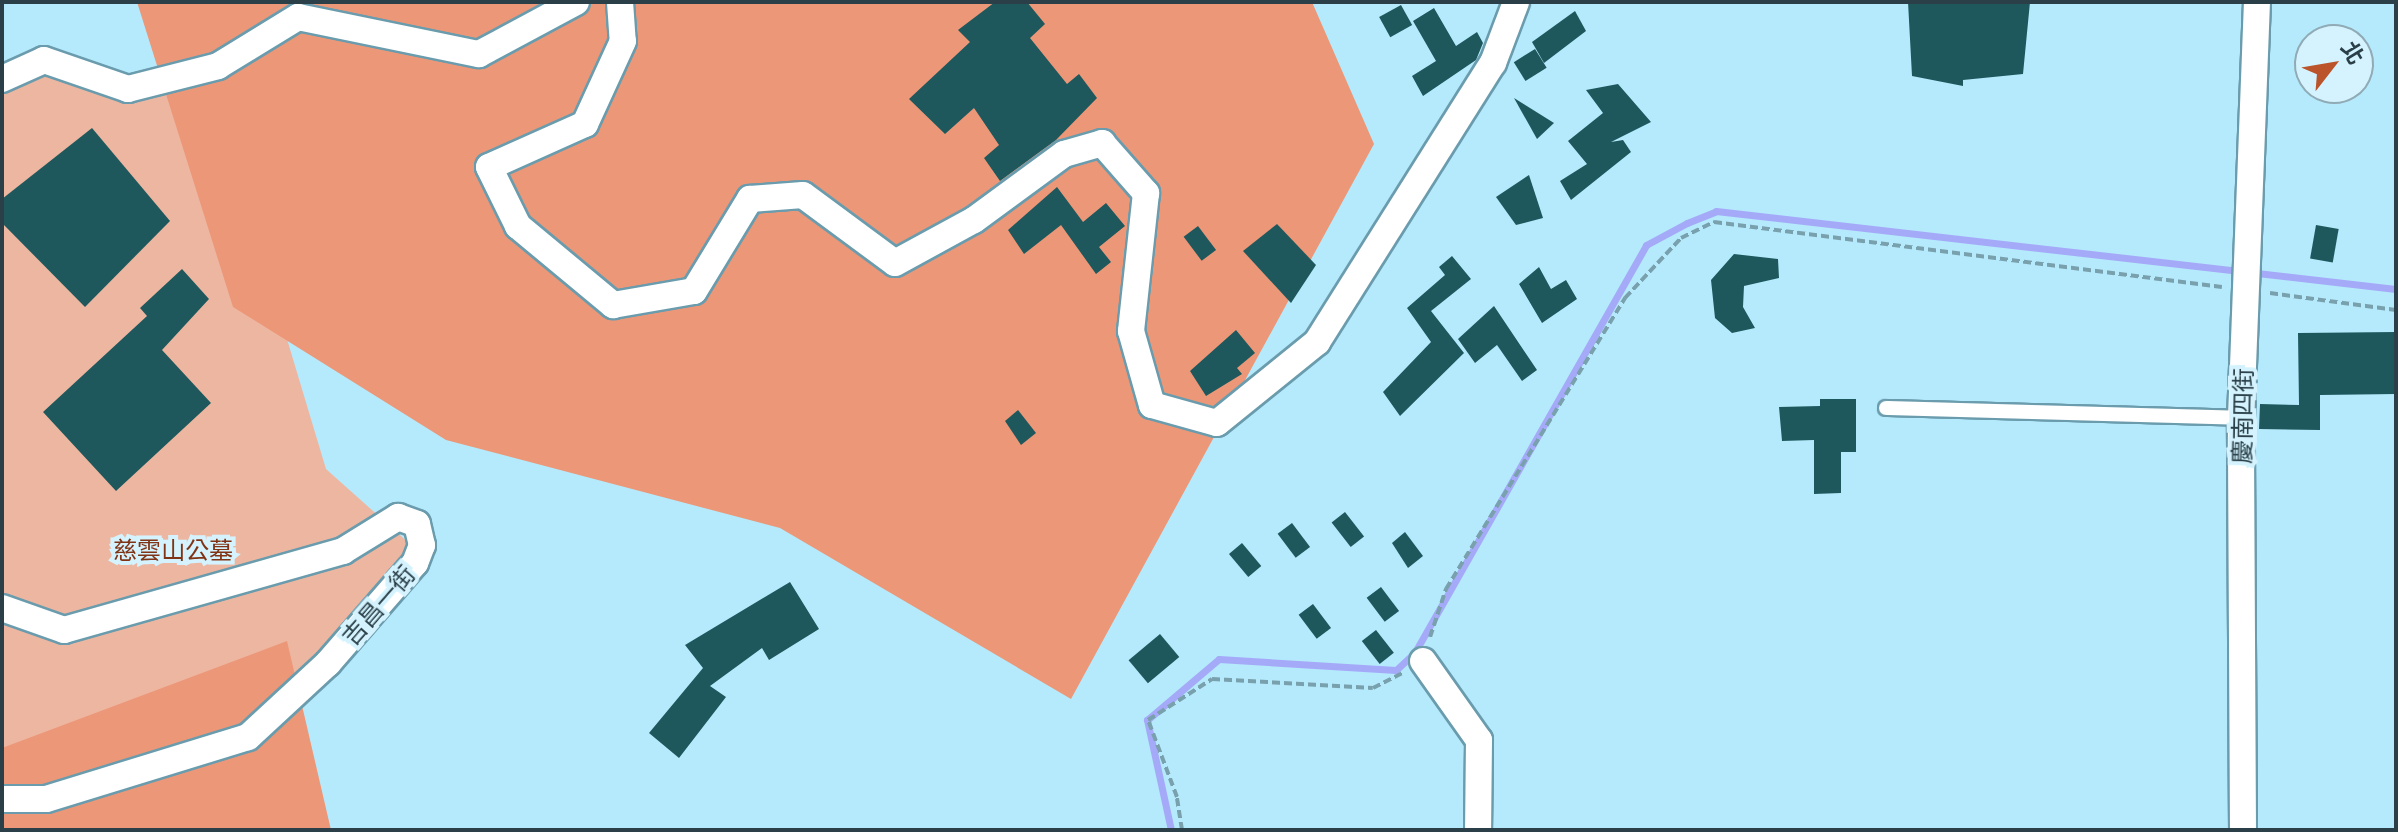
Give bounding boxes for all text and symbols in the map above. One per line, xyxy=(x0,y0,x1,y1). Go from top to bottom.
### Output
north arrow xyxy=(2294,24,2374,104)
text: 北 xyxy=(2336,36,2371,69)
street label: 慶南四街 xyxy=(2227,368,2257,464)
park label: 慈雲山公墓 xyxy=(113,536,233,564)
street label: 吉昌一街 xyxy=(336,559,420,651)

